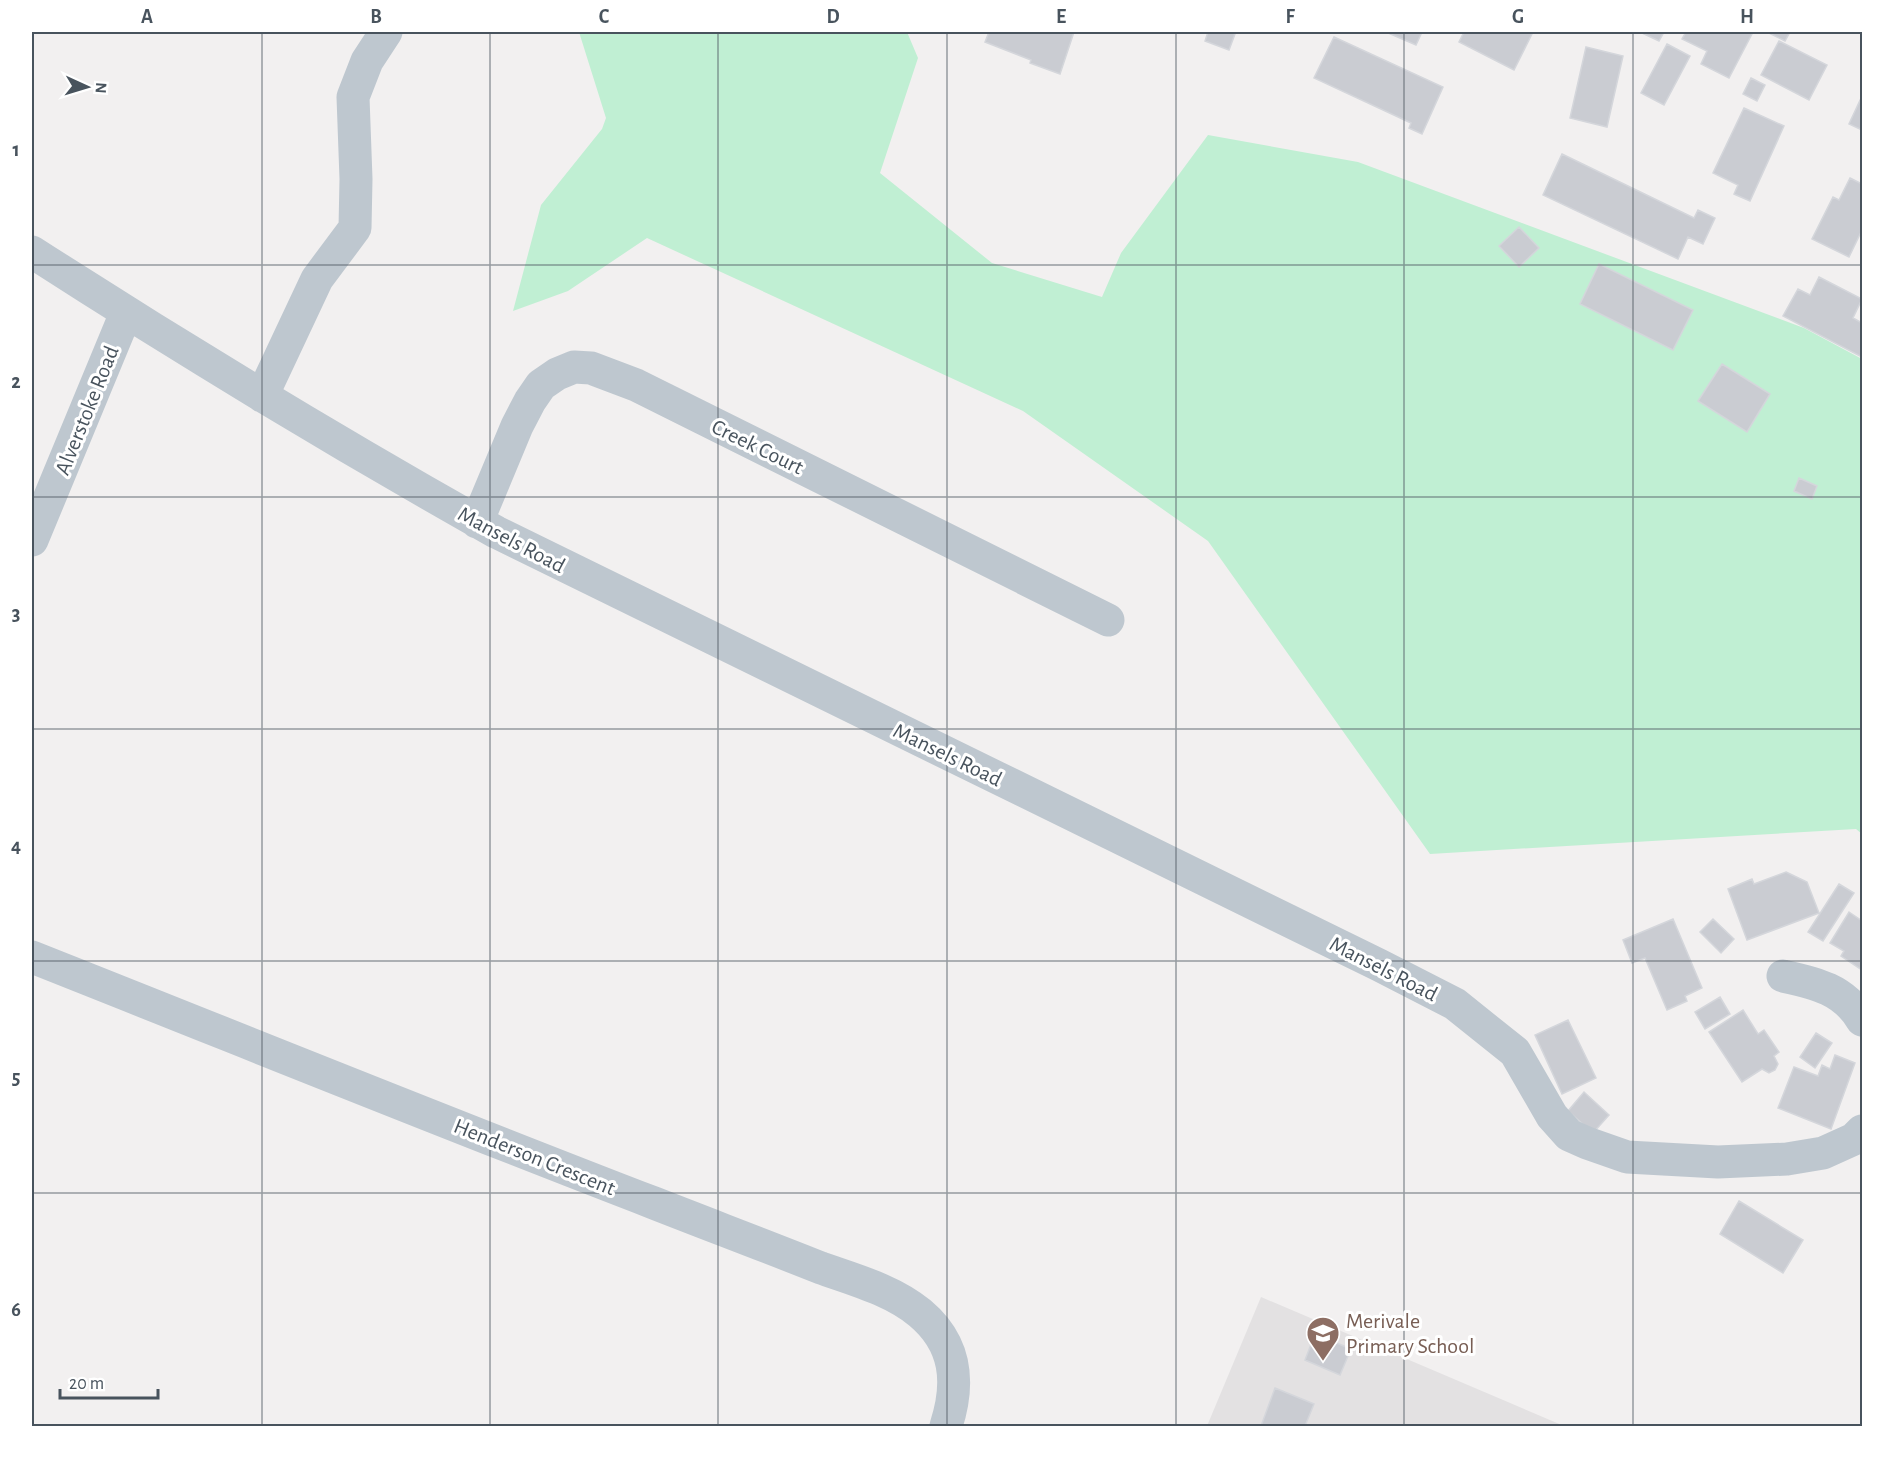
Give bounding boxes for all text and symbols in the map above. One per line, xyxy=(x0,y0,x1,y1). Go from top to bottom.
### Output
text: A xyxy=(141,7,153,27)
text: B xyxy=(370,7,382,27)
text: C xyxy=(599,7,610,27)
text: D xyxy=(826,7,840,27)
text: E xyxy=(1056,7,1066,27)
text: F xyxy=(1285,7,1295,27)
text: G xyxy=(1512,7,1524,27)
text: H xyxy=(1740,7,1754,27)
north arrow xyxy=(57,57,117,117)
text: N xyxy=(93,82,109,94)
text: 1 xyxy=(12,140,20,160)
street label: Alverstoke Road xyxy=(51,343,123,478)
text: 2 xyxy=(11,372,21,392)
street label: Creek Court xyxy=(708,415,807,478)
street label: Mansels Road xyxy=(454,503,569,577)
text: 3 xyxy=(12,604,20,624)
street label: Mansels Road xyxy=(890,719,1005,791)
text: 4 xyxy=(11,836,21,856)
street label: Mansels Road xyxy=(1326,932,1441,1005)
text: 5 xyxy=(12,1068,20,1088)
street label: Henderson Crescent xyxy=(451,1115,618,1199)
text: 6 xyxy=(11,1300,21,1320)
place label: Merivale Primary School xyxy=(1346,1310,1474,1357)
school or university icon: Merivale Primary School xyxy=(1305,1315,1341,1362)
scale bar xyxy=(60,1362,158,1400)
text: 20 m xyxy=(69,1375,104,1393)

